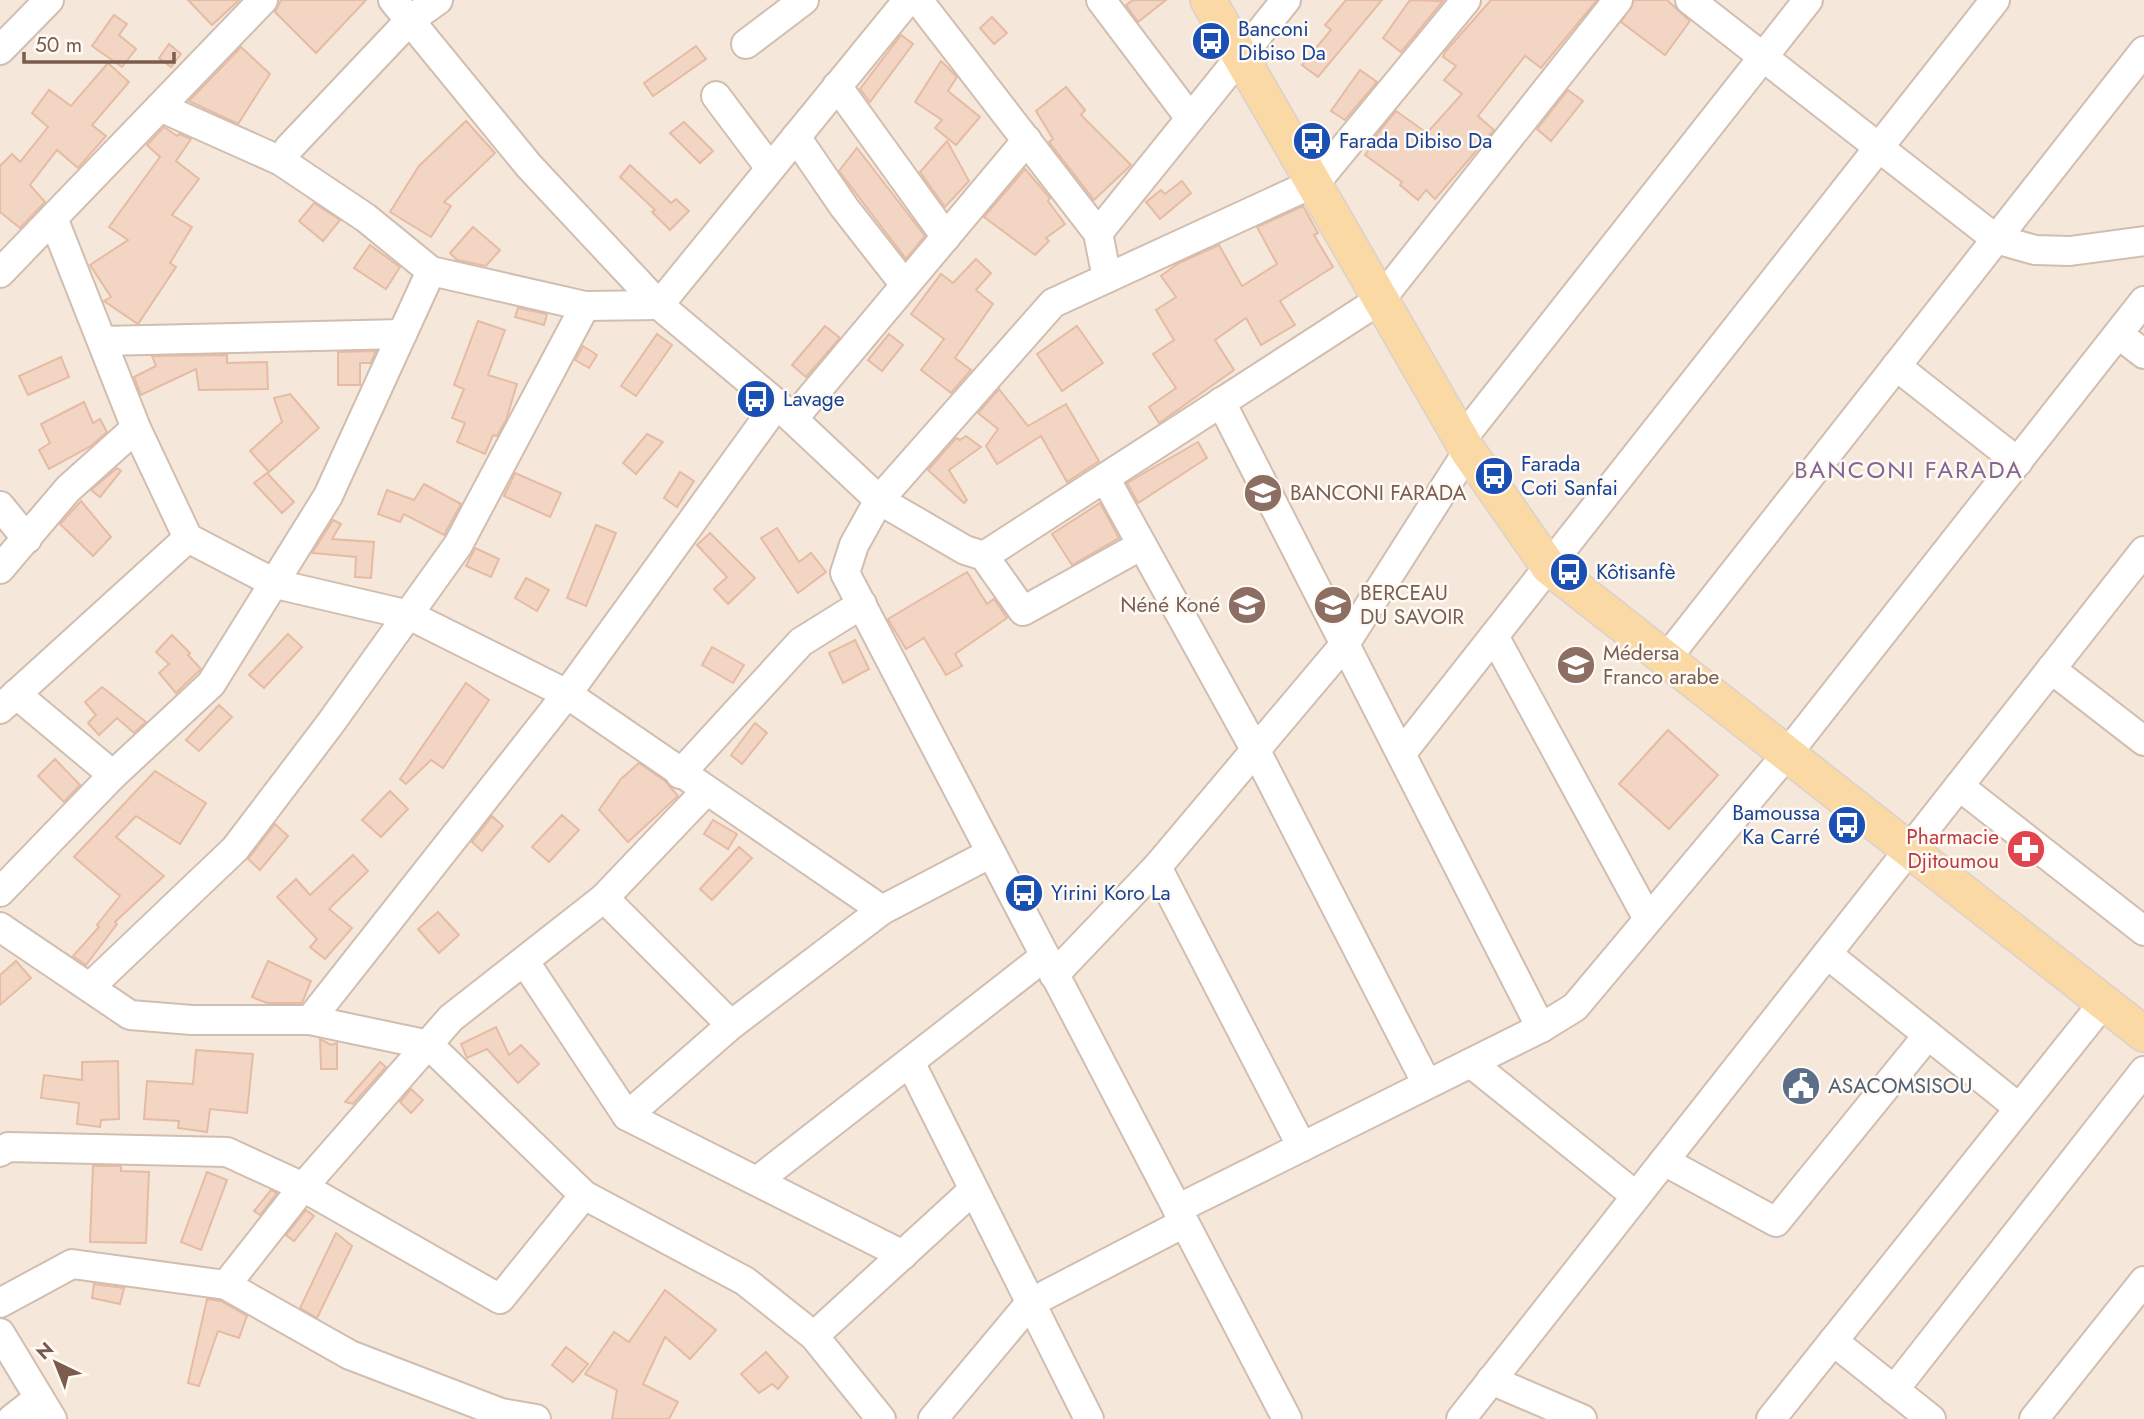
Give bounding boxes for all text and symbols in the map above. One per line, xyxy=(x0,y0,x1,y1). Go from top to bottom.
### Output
place label: Banconi Dibiso Da xyxy=(1238,14,1326,68)
bus stop icon: Banconi Dibiso Da xyxy=(1190,20,1232,62)
scale bar xyxy=(24,21,175,65)
text: 50 m xyxy=(35,30,82,60)
bus stop icon: Farada Dibiso Da xyxy=(1291,120,1333,162)
place label: Farada Dibiso Da xyxy=(1339,126,1492,156)
bus stop icon: Lavage xyxy=(735,378,777,420)
place label: Lavage xyxy=(783,384,845,414)
place label: Farada Coti Sanfai xyxy=(1521,449,1618,503)
district label: BANCONI FARADA xyxy=(1794,452,2024,487)
bus stop icon: Farada Coti Sanfai xyxy=(1473,455,1515,497)
school or university icon: BANCONI FARADA xyxy=(1242,472,1284,514)
place label: BANCONI FARADA xyxy=(1290,478,1466,508)
bus stop icon: Kôtisanfè xyxy=(1548,551,1590,593)
place label: Kôtisanfè xyxy=(1596,557,1676,587)
place label: BERCEAU DU SAVOIR xyxy=(1360,578,1464,632)
school or university icon: Néné Koné xyxy=(1226,584,1268,626)
school or university icon: BERCEAU DU SAVOIR xyxy=(1312,584,1354,626)
place label: Néné Koné xyxy=(1120,590,1220,620)
place label: Médersa Franco arabe xyxy=(1603,638,1720,692)
school or university icon: Médersa Franco arabe xyxy=(1555,644,1597,686)
place label: Bamoussa Ka Carré xyxy=(1732,798,1820,852)
bus stop icon: Bamoussa Ka Carré xyxy=(1826,804,1868,846)
place label: Pharmacie Djitoumou xyxy=(1906,822,1999,876)
pharmacy icon: Pharmacie Djitoumou xyxy=(2005,828,2047,870)
bus stop icon: Yirini Koro La xyxy=(1003,872,1045,914)
place label: Yirini Koro La xyxy=(1051,878,1171,908)
public building icon: ASACOMSISOU xyxy=(1780,1065,1822,1107)
place label: ASACOMSISOU xyxy=(1828,1071,1972,1101)
north arrow xyxy=(21,1328,91,1398)
text: N xyxy=(30,1336,59,1366)

